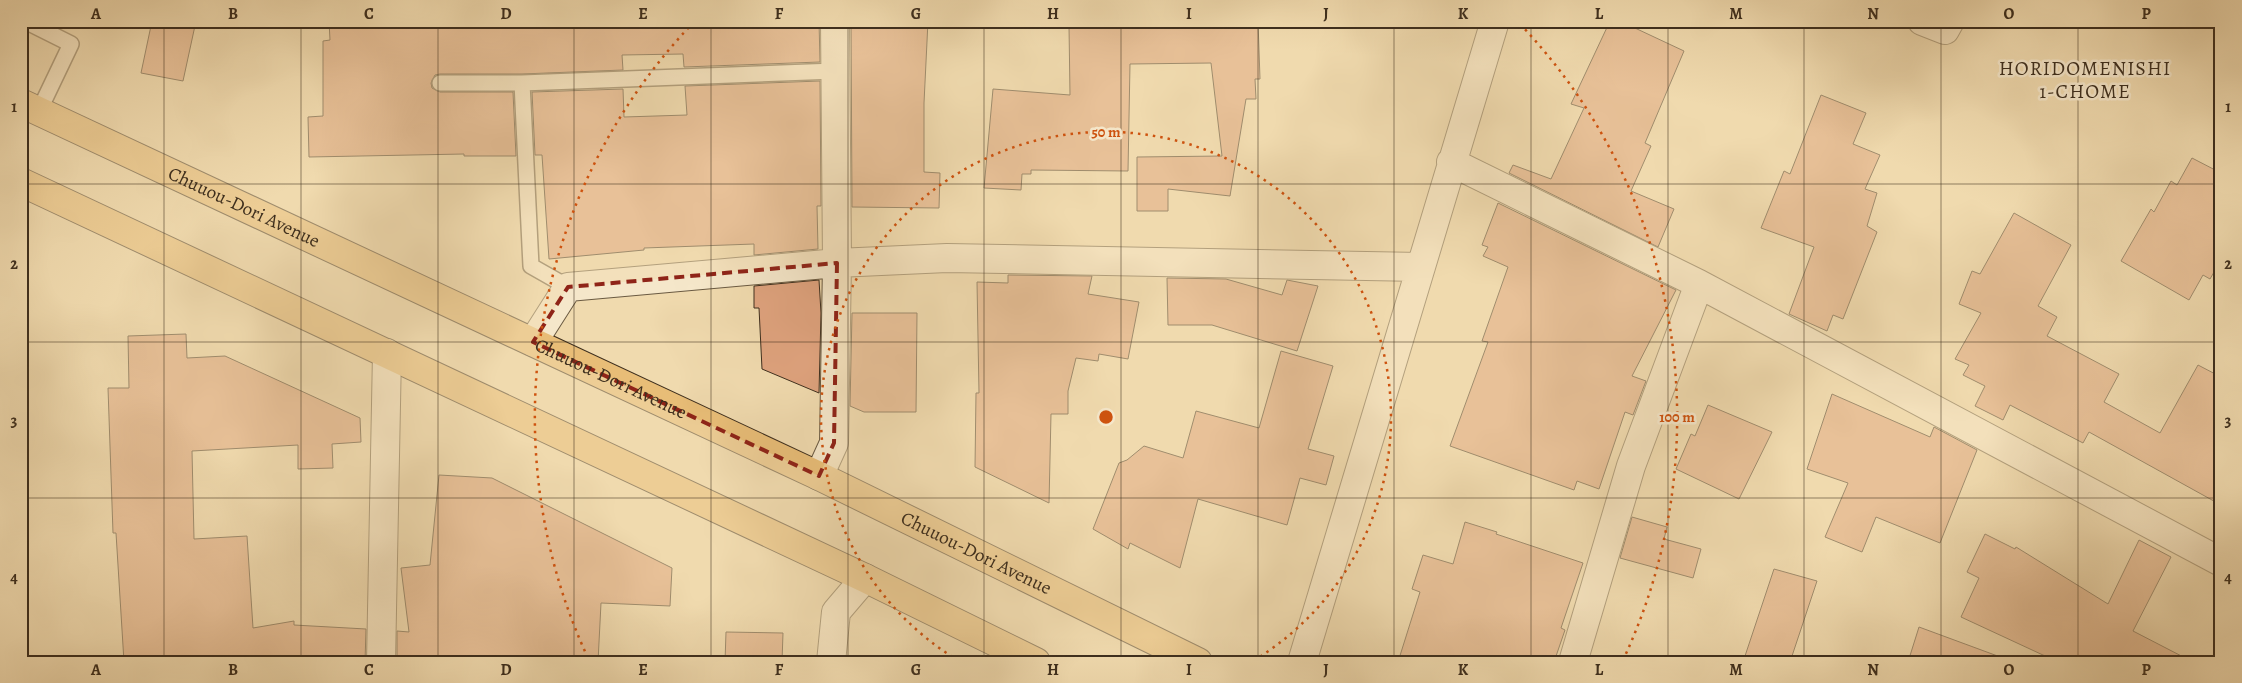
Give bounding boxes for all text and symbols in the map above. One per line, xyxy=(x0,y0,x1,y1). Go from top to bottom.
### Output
text: A xyxy=(90,3,102,25)
text: B xyxy=(228,3,238,25)
text: C xyxy=(364,3,374,25)
text: D xyxy=(500,3,512,25)
text: E xyxy=(638,3,648,25)
text: F xyxy=(775,3,784,25)
text: G xyxy=(911,3,921,25)
text: H xyxy=(1047,3,1059,25)
text: I xyxy=(1186,3,1192,25)
text: J xyxy=(1323,3,1329,25)
text: K xyxy=(1458,3,1469,25)
text: L xyxy=(1595,3,1604,25)
text: M xyxy=(1729,3,1743,25)
text: N xyxy=(1867,3,1879,25)
text: O xyxy=(2004,3,2015,25)
text: P xyxy=(2141,3,2151,25)
district label: HORIDOMENISHI 1-CHOME xyxy=(1999,55,2171,105)
text: 1 xyxy=(11,96,17,118)
text: 1 xyxy=(2225,96,2231,118)
text: 50 m xyxy=(1091,122,1121,142)
street label: Chuuou-Dori Avenue xyxy=(164,160,324,254)
text: 2 xyxy=(10,253,18,275)
text: 2 xyxy=(2224,253,2232,275)
street label: Chuuou-Dori Avenue xyxy=(531,332,691,425)
text: 100 m xyxy=(1659,407,1695,427)
centre of rings xyxy=(1097,408,1115,426)
text: 3 xyxy=(11,410,18,432)
text: 3 xyxy=(2225,410,2232,432)
street label: Chuuou-Dori Avenue xyxy=(896,505,1056,601)
text: 4 xyxy=(10,567,18,589)
text: 4 xyxy=(2224,567,2232,589)
text: A xyxy=(90,659,102,681)
text: B xyxy=(228,659,238,681)
text: C xyxy=(364,659,374,681)
text: D xyxy=(500,659,512,681)
text: E xyxy=(638,659,648,681)
text: F xyxy=(775,659,784,681)
text: G xyxy=(911,659,921,681)
text: H xyxy=(1047,659,1059,681)
text: I xyxy=(1186,659,1192,681)
text: J xyxy=(1323,659,1329,681)
text: K xyxy=(1458,659,1469,681)
text: L xyxy=(1595,659,1604,681)
text: M xyxy=(1729,659,1743,681)
text: N xyxy=(1867,659,1879,681)
text: O xyxy=(2004,659,2015,681)
text: P xyxy=(2141,659,2151,681)

